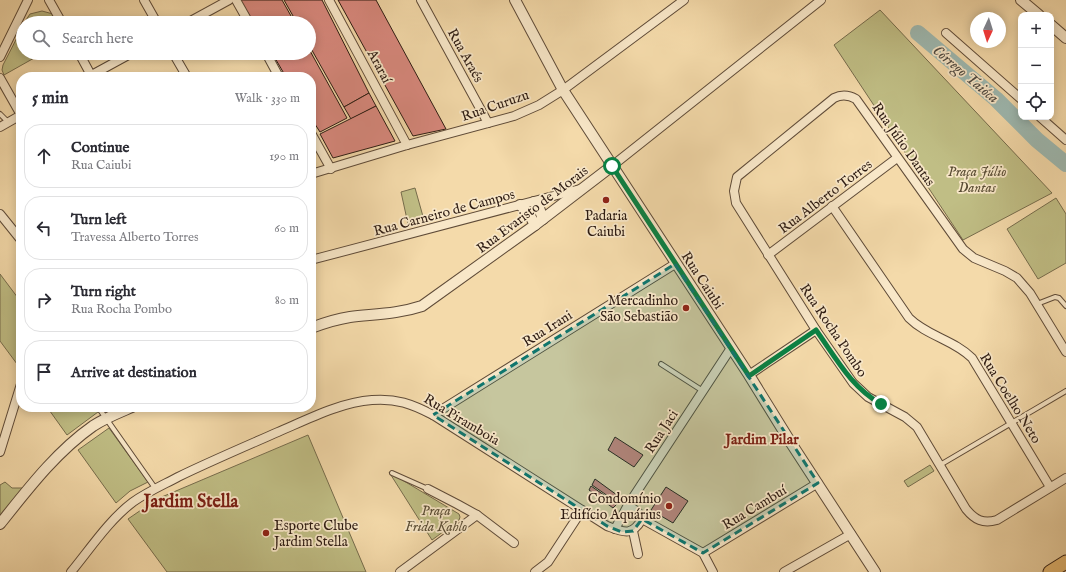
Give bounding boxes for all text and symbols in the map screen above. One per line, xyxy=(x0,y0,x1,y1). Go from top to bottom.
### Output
north arrow xyxy=(970,12,1006,48)
map controls xyxy=(1018,12,1054,120)
button: + xyxy=(1018,12,1054,48)
search box xyxy=(16,16,316,60)
street label: Rua Araés xyxy=(443,25,487,86)
icon: search xyxy=(30,27,52,49)
text: Search here xyxy=(62,29,133,48)
water label: Córrego Taióca xyxy=(928,41,1003,108)
street label: Araraí xyxy=(362,46,396,88)
button: − xyxy=(1018,48,1054,84)
button: locate xyxy=(1018,84,1054,120)
street label: Rua Curuzu xyxy=(459,86,532,126)
text: 5 min xyxy=(32,88,69,109)
text: Walk · 330 m xyxy=(235,90,300,107)
street label: Rua Júlio Dantas xyxy=(868,99,939,190)
text: Continue xyxy=(71,138,129,157)
icon: ahead xyxy=(33,145,55,167)
text: 190 m xyxy=(269,148,299,165)
street label: Rua Alberto Torres xyxy=(775,156,876,238)
text: Rua Caiubi xyxy=(71,157,131,174)
route start xyxy=(603,157,621,175)
street label: Rua Evaristo de Morais xyxy=(473,162,592,258)
park label: Praça Júlio Dantas xyxy=(948,163,1006,197)
street label: Rua Carneiro de Campos xyxy=(372,185,517,240)
marker: Padaria Caiubi xyxy=(601,195,611,205)
place label: Padaria Caiubi xyxy=(585,207,628,241)
text: Turn left xyxy=(71,210,127,229)
icon: left xyxy=(33,217,55,239)
text: 60 m xyxy=(274,220,299,237)
text: Travessa Alberto Torres xyxy=(71,229,199,246)
street label: Rua Caiubi xyxy=(677,248,728,313)
street label: Rua Rocha Pombo xyxy=(795,280,871,381)
text: Turn right xyxy=(71,282,136,301)
icon: right xyxy=(33,289,55,311)
text: 80 m xyxy=(275,292,299,309)
place label: Mercadinho São Sebastião xyxy=(600,292,678,326)
text: Rua Rocha Pombo xyxy=(71,301,172,318)
marker: Mercadinho São Sebastião xyxy=(681,303,691,313)
street label: Rua Irani xyxy=(519,306,576,351)
street label: Rua Coelho Neto xyxy=(975,350,1045,447)
icon: arrive xyxy=(33,361,55,383)
text: Arrive at destination xyxy=(71,363,197,382)
street label: Rua Piramboia xyxy=(420,390,504,450)
route end xyxy=(872,395,890,413)
street label: Rua Jaci xyxy=(641,406,683,457)
district label: Jardim Pilar xyxy=(723,430,799,449)
street label: Rua Cambuí xyxy=(719,481,791,534)
place label: Condomínio Edifício Aquárius xyxy=(560,490,661,524)
district label: Jardim Stella xyxy=(142,491,240,514)
marker: Condomínio Edifício Aquárius xyxy=(664,501,674,511)
park label: Praça Frida Kahlo xyxy=(405,502,467,536)
place label: Esporte Clube Jardim Stella xyxy=(272,517,359,551)
marker: Esporte Clube Jardim Stella xyxy=(261,528,271,538)

